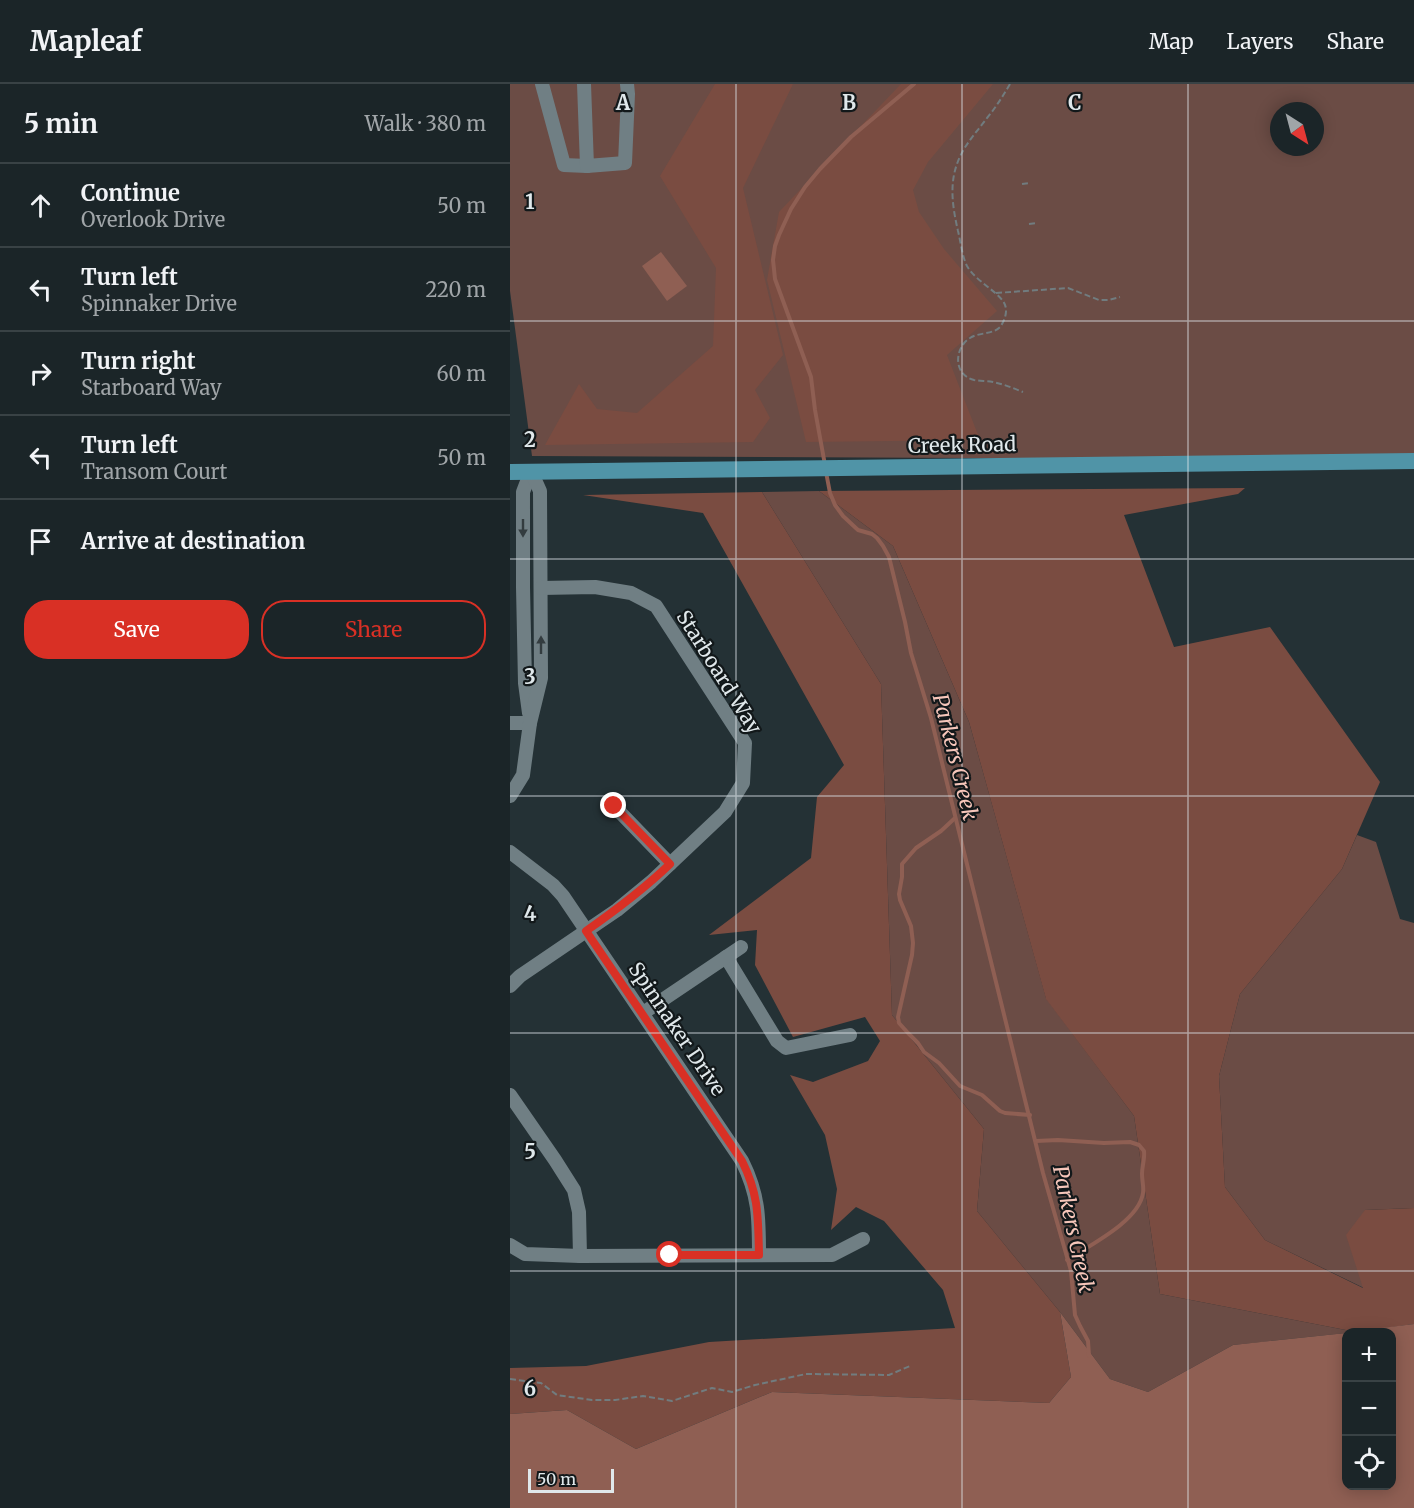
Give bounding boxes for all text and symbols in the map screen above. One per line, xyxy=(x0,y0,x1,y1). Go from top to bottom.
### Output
text: Mapleaf xyxy=(30,23,142,59)
text: Map xyxy=(1149,28,1194,55)
text: Layers xyxy=(1227,28,1294,55)
text: Share xyxy=(1327,28,1384,55)
text: A xyxy=(615,90,631,115)
text: B xyxy=(842,90,856,115)
text: C xyxy=(1068,90,1082,115)
north arrow xyxy=(1270,102,1324,156)
text: 5 min xyxy=(24,107,98,140)
text: Walk · 380 m xyxy=(365,111,486,136)
text: Continue xyxy=(81,179,180,207)
icon: ahead xyxy=(24,189,57,222)
text: 1 xyxy=(525,189,535,214)
text: 50 m xyxy=(437,193,486,218)
text: Overlook Drive xyxy=(81,207,225,232)
text: Turn left xyxy=(81,263,178,291)
icon: left xyxy=(24,273,57,306)
text: 220 m xyxy=(426,277,486,302)
text: Spinnaker Drive xyxy=(81,291,237,316)
text: Turn right xyxy=(81,347,195,375)
icon: right xyxy=(24,357,57,390)
text: 60 m xyxy=(436,361,486,386)
text: Starboard Way xyxy=(81,375,222,400)
text: 2 xyxy=(524,427,536,452)
text: Turn left xyxy=(81,431,178,459)
street label: Creek Road xyxy=(908,431,1016,458)
icon: left xyxy=(24,441,57,474)
text: 50 m xyxy=(437,445,486,470)
text: Transom Court xyxy=(81,459,227,484)
one-way arrow xyxy=(518,519,528,538)
icon: arrive xyxy=(24,525,57,558)
text: Arrive at destination xyxy=(81,527,305,555)
button: Save xyxy=(24,600,249,659)
button: Share xyxy=(261,600,486,659)
street label: Starboard Way xyxy=(672,606,767,738)
one-way arrow xyxy=(536,635,546,654)
text: 3 xyxy=(524,664,536,689)
water label: Parkers Creek xyxy=(927,691,984,823)
route end xyxy=(600,792,626,818)
text: 4 xyxy=(524,901,537,926)
street label: Spinnaker Drive xyxy=(623,957,731,1100)
text: 5 xyxy=(524,1139,536,1164)
water label: Parkers Creek xyxy=(1047,1163,1100,1295)
route start xyxy=(656,1241,682,1267)
map controls xyxy=(1342,1328,1396,1490)
button: + xyxy=(1342,1328,1396,1382)
text: 6 xyxy=(524,1376,536,1401)
button: − xyxy=(1342,1382,1396,1436)
button: locate xyxy=(1342,1436,1396,1490)
scale bar xyxy=(528,1466,614,1494)
text: 50 m xyxy=(537,1469,576,1489)

